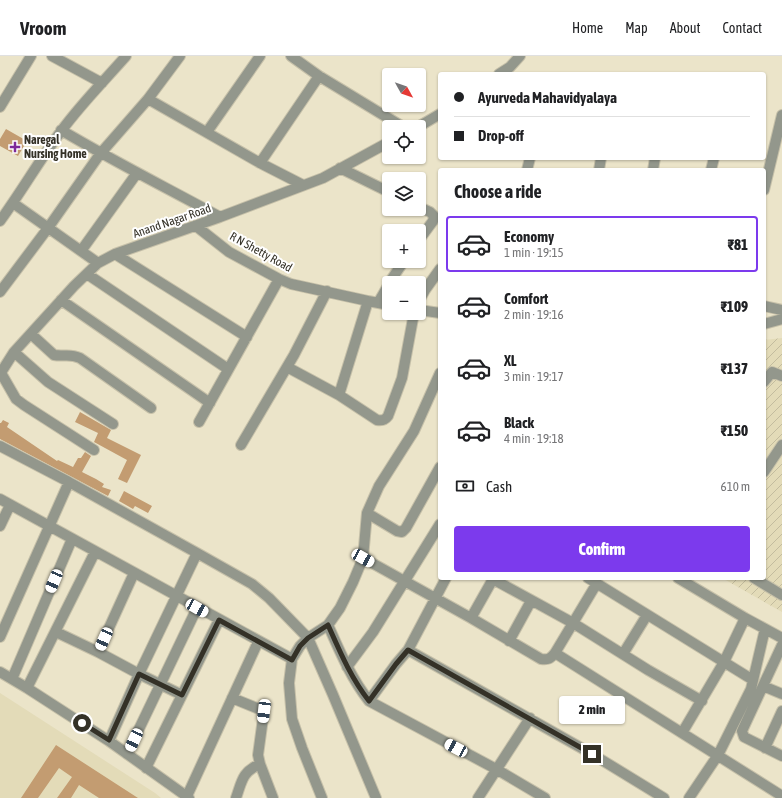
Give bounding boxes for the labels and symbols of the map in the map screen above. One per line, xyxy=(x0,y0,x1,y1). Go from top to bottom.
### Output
north arrow xyxy=(382,68,426,112)
place label: Naregal Nursing Home xyxy=(24,133,87,161)
marker: Naregal Nursing Home xyxy=(9,141,21,153)
street label: Anand Nagar Road xyxy=(131,201,213,241)
street label: R N Shetty Road xyxy=(227,229,295,275)
car xyxy=(350,547,376,569)
car xyxy=(44,568,64,594)
car xyxy=(184,597,210,619)
car xyxy=(94,626,114,652)
callout: 2 min xyxy=(559,696,625,724)
car xyxy=(257,698,271,724)
route start xyxy=(73,714,91,732)
car xyxy=(123,727,145,753)
car xyxy=(443,737,469,759)
route end xyxy=(583,745,601,763)

